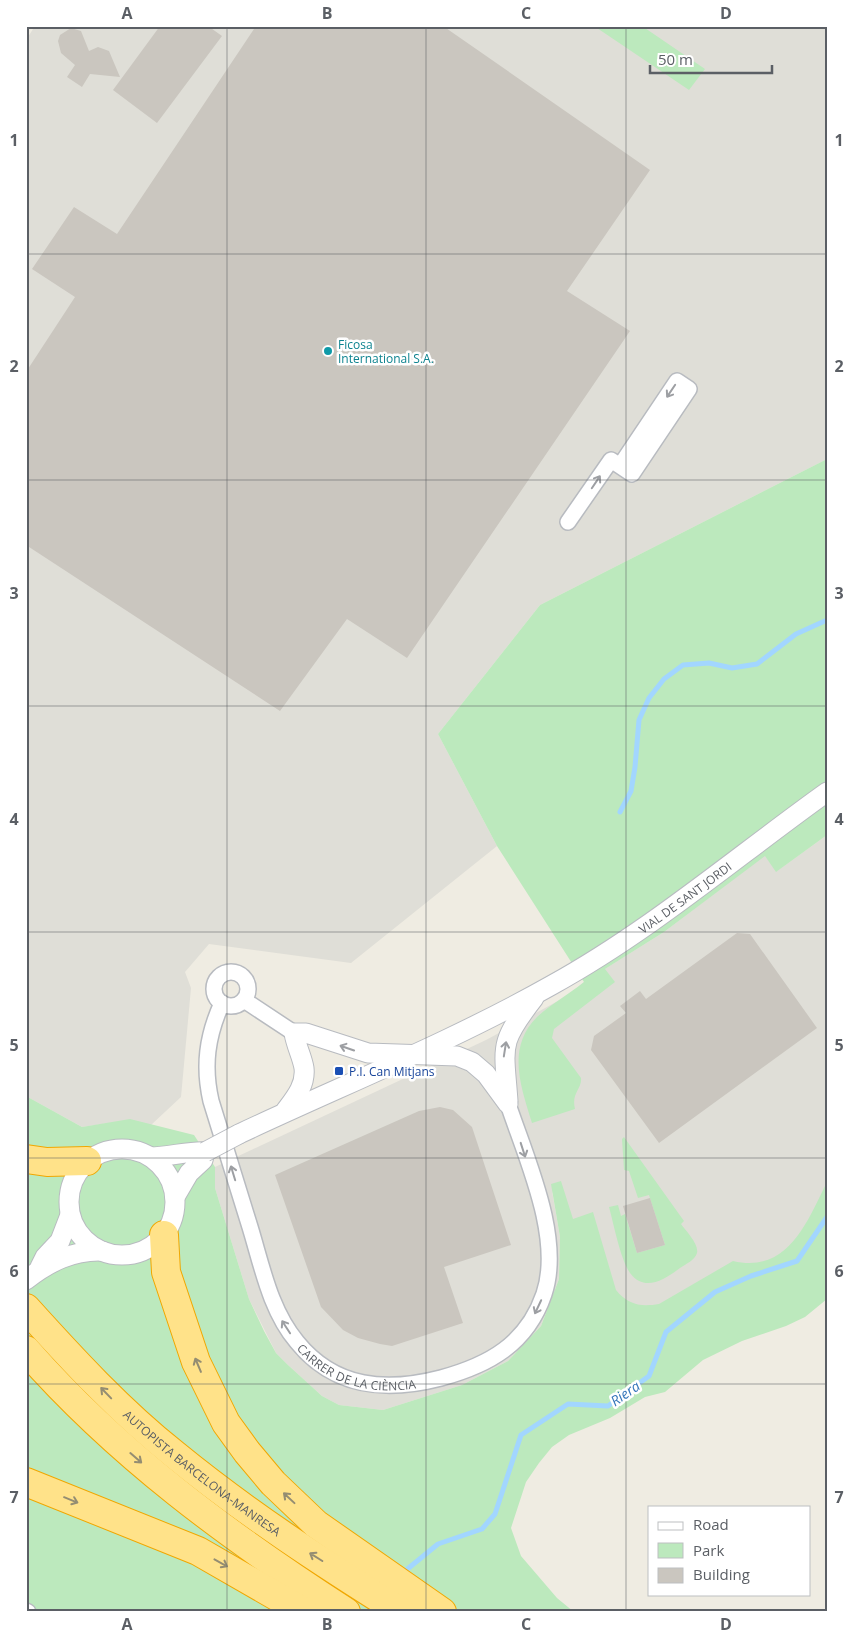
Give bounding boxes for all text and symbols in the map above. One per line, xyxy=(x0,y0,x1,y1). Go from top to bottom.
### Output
text: A xyxy=(121,2,133,24)
text: B xyxy=(322,2,332,24)
text: C xyxy=(521,2,531,24)
text: D xyxy=(720,2,732,24)
scale bar xyxy=(650,42,773,74)
text: 50 m xyxy=(658,49,693,69)
text: 1 xyxy=(9,129,19,151)
text: 1 xyxy=(834,129,844,151)
place label: Ficosa International S.A. xyxy=(338,336,434,367)
marker: Ficosa International S.A. xyxy=(322,345,334,357)
text: 2 xyxy=(9,355,19,377)
text: 2 xyxy=(834,355,844,377)
one-way arrow xyxy=(666,384,676,398)
one-way arrow xyxy=(591,475,601,489)
text: 3 xyxy=(9,582,19,604)
text: 3 xyxy=(834,582,844,604)
text: 4 xyxy=(9,808,19,830)
text: 4 xyxy=(834,808,844,830)
street label: VIAL DE SANT JORDI xyxy=(635,858,735,937)
text: 5 xyxy=(9,1034,19,1056)
text: 5 xyxy=(834,1034,844,1056)
one-way arrow xyxy=(340,1042,356,1052)
one-way arrow xyxy=(501,1042,511,1058)
place label: P.I. Can Mitjans xyxy=(349,1063,435,1080)
marker: P.I. Can Mitjans xyxy=(333,1065,345,1077)
one-way arrow xyxy=(519,1142,528,1158)
one-way arrow xyxy=(228,1166,238,1182)
text: 6 xyxy=(9,1260,19,1282)
text: 6 xyxy=(834,1260,844,1282)
one-way arrow xyxy=(533,1299,543,1314)
one-way arrow xyxy=(281,1320,291,1334)
street label: CARRER DE LA CIÈNCIA xyxy=(294,1340,417,1394)
one-way arrow xyxy=(192,1358,202,1373)
water label: Riera xyxy=(606,1376,644,1410)
one-way arrow xyxy=(100,1386,112,1399)
street label: AUTOPISTA BARCELONA-MANRESA xyxy=(120,1406,285,1540)
one-way arrow xyxy=(129,1452,142,1464)
text: 7 xyxy=(9,1486,19,1508)
text: 7 xyxy=(834,1486,844,1508)
one-way arrow xyxy=(282,1492,295,1504)
one-way arrow xyxy=(63,1496,79,1505)
legend xyxy=(648,1506,810,1596)
text: Road xyxy=(693,1514,729,1534)
text: Park xyxy=(693,1540,724,1560)
one-way arrow xyxy=(309,1552,323,1562)
one-way arrow xyxy=(213,1559,228,1569)
text: Building xyxy=(693,1564,750,1584)
text: A xyxy=(121,1613,133,1635)
text: B xyxy=(322,1613,332,1635)
text: C xyxy=(521,1613,531,1635)
text: D xyxy=(720,1613,732,1635)

